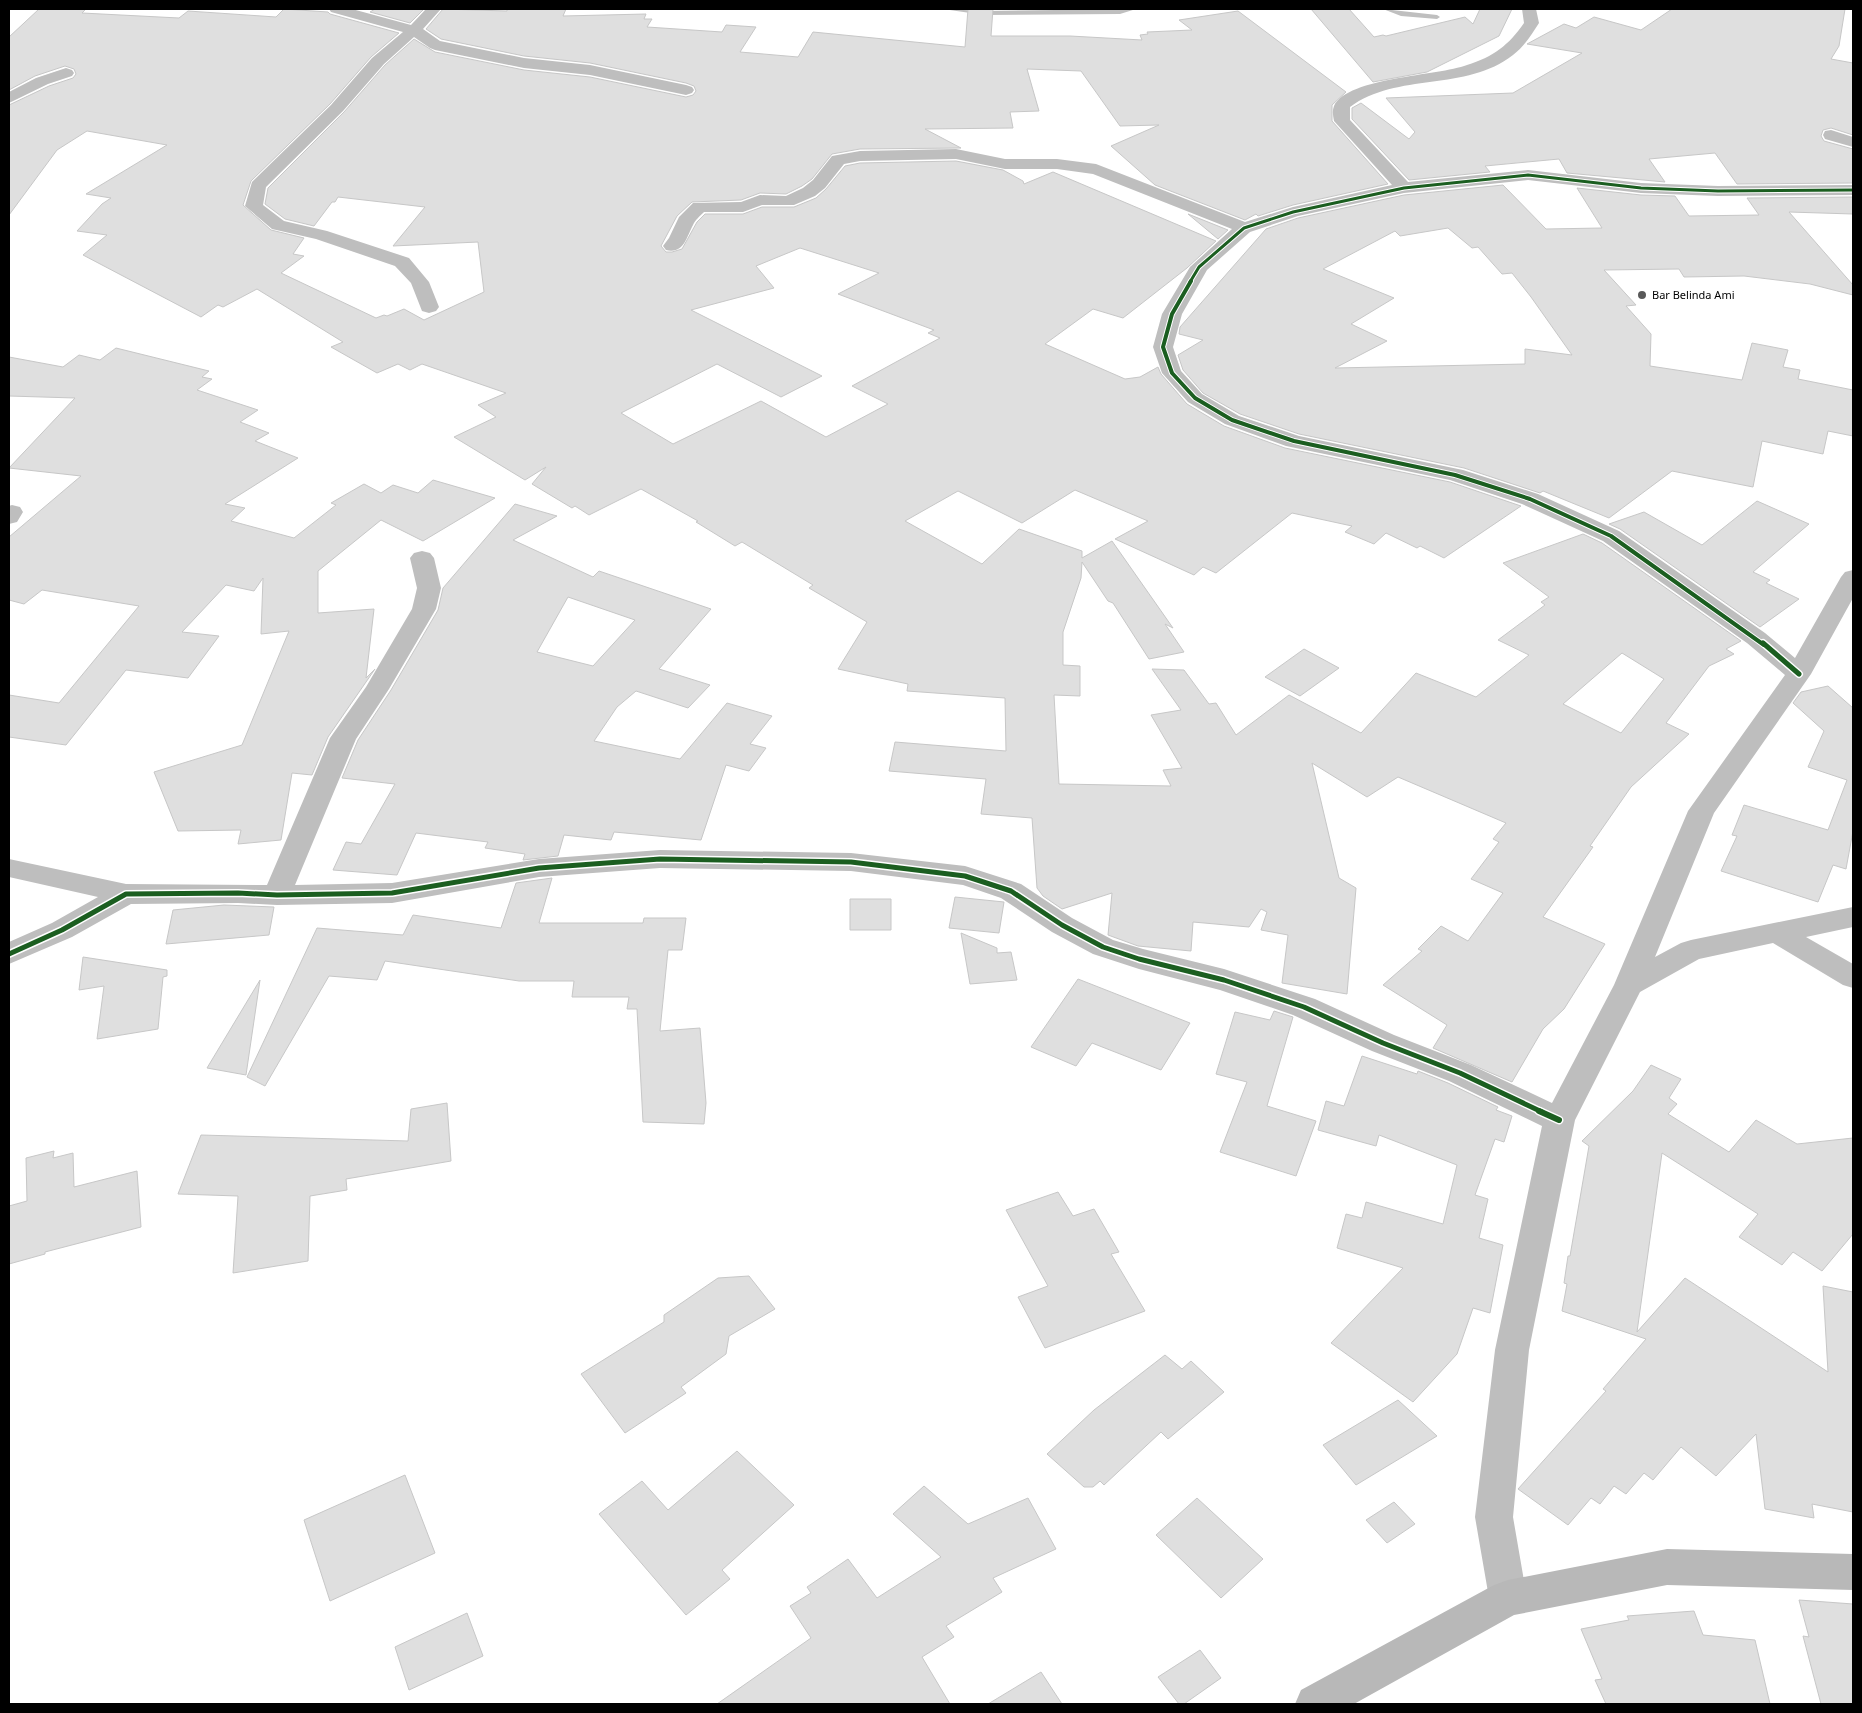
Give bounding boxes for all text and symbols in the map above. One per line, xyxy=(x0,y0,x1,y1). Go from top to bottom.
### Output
place label: Bar Belinda Ami xyxy=(1652,287,1735,302)
marker: Bar Belinda Ami xyxy=(1636,289,1648,301)

